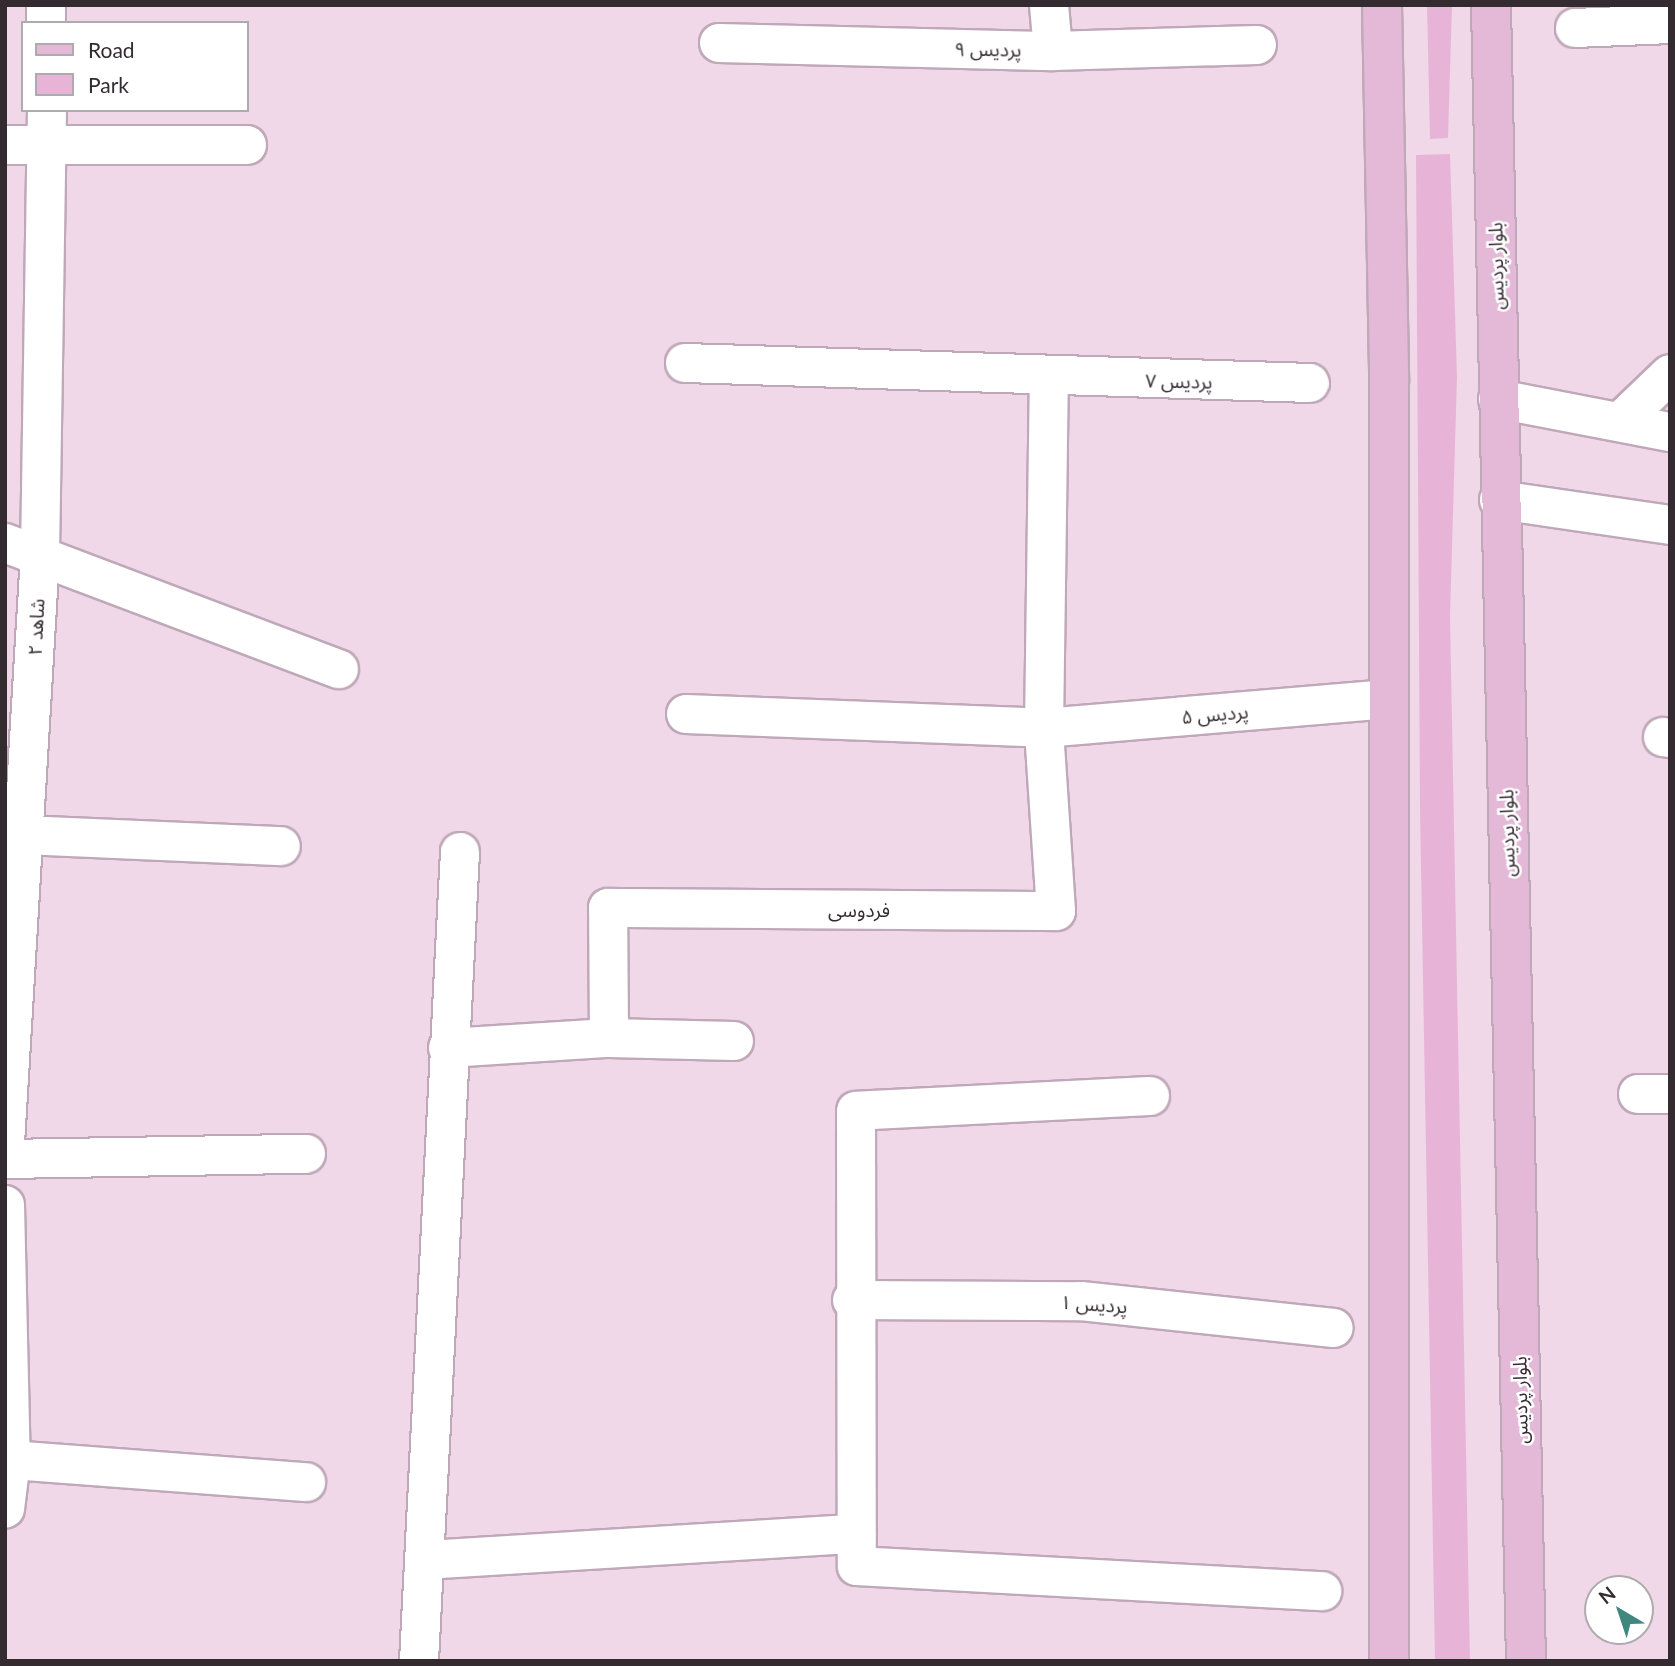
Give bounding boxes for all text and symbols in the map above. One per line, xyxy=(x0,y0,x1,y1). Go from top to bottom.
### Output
legend xyxy=(21,21,248,112)
text: Road xyxy=(88,37,135,62)
street label: پردیس ۹ xyxy=(954,37,1022,61)
text: Park xyxy=(88,72,129,97)
street label: بلوار پردیس xyxy=(1484,222,1508,310)
street label: پردیس ۷ xyxy=(1145,369,1213,393)
street label: شاهد ۲ xyxy=(23,598,49,656)
street label: پردیس ۵ xyxy=(1181,700,1249,728)
street label: بلوار پردیس xyxy=(1495,789,1519,877)
street label: فردوسی xyxy=(828,899,890,921)
street label: پردیس ۱ xyxy=(1060,1290,1128,1318)
street label: بلوار پردیس xyxy=(1508,1356,1532,1444)
north arrow xyxy=(1584,1575,1654,1645)
text: N xyxy=(1594,1581,1620,1608)

